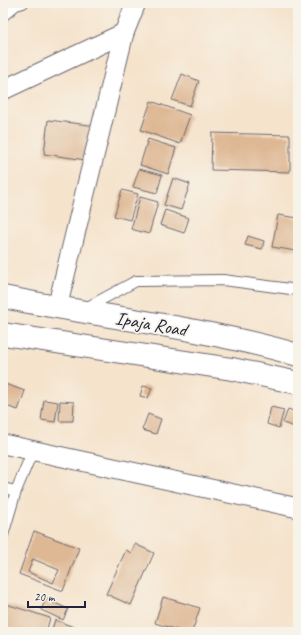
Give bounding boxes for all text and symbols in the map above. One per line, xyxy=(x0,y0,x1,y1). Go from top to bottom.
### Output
street label: Ipaja Road xyxy=(114,306,191,342)
scale bar xyxy=(28,583,85,609)
text: 20 m xyxy=(34,589,56,605)

